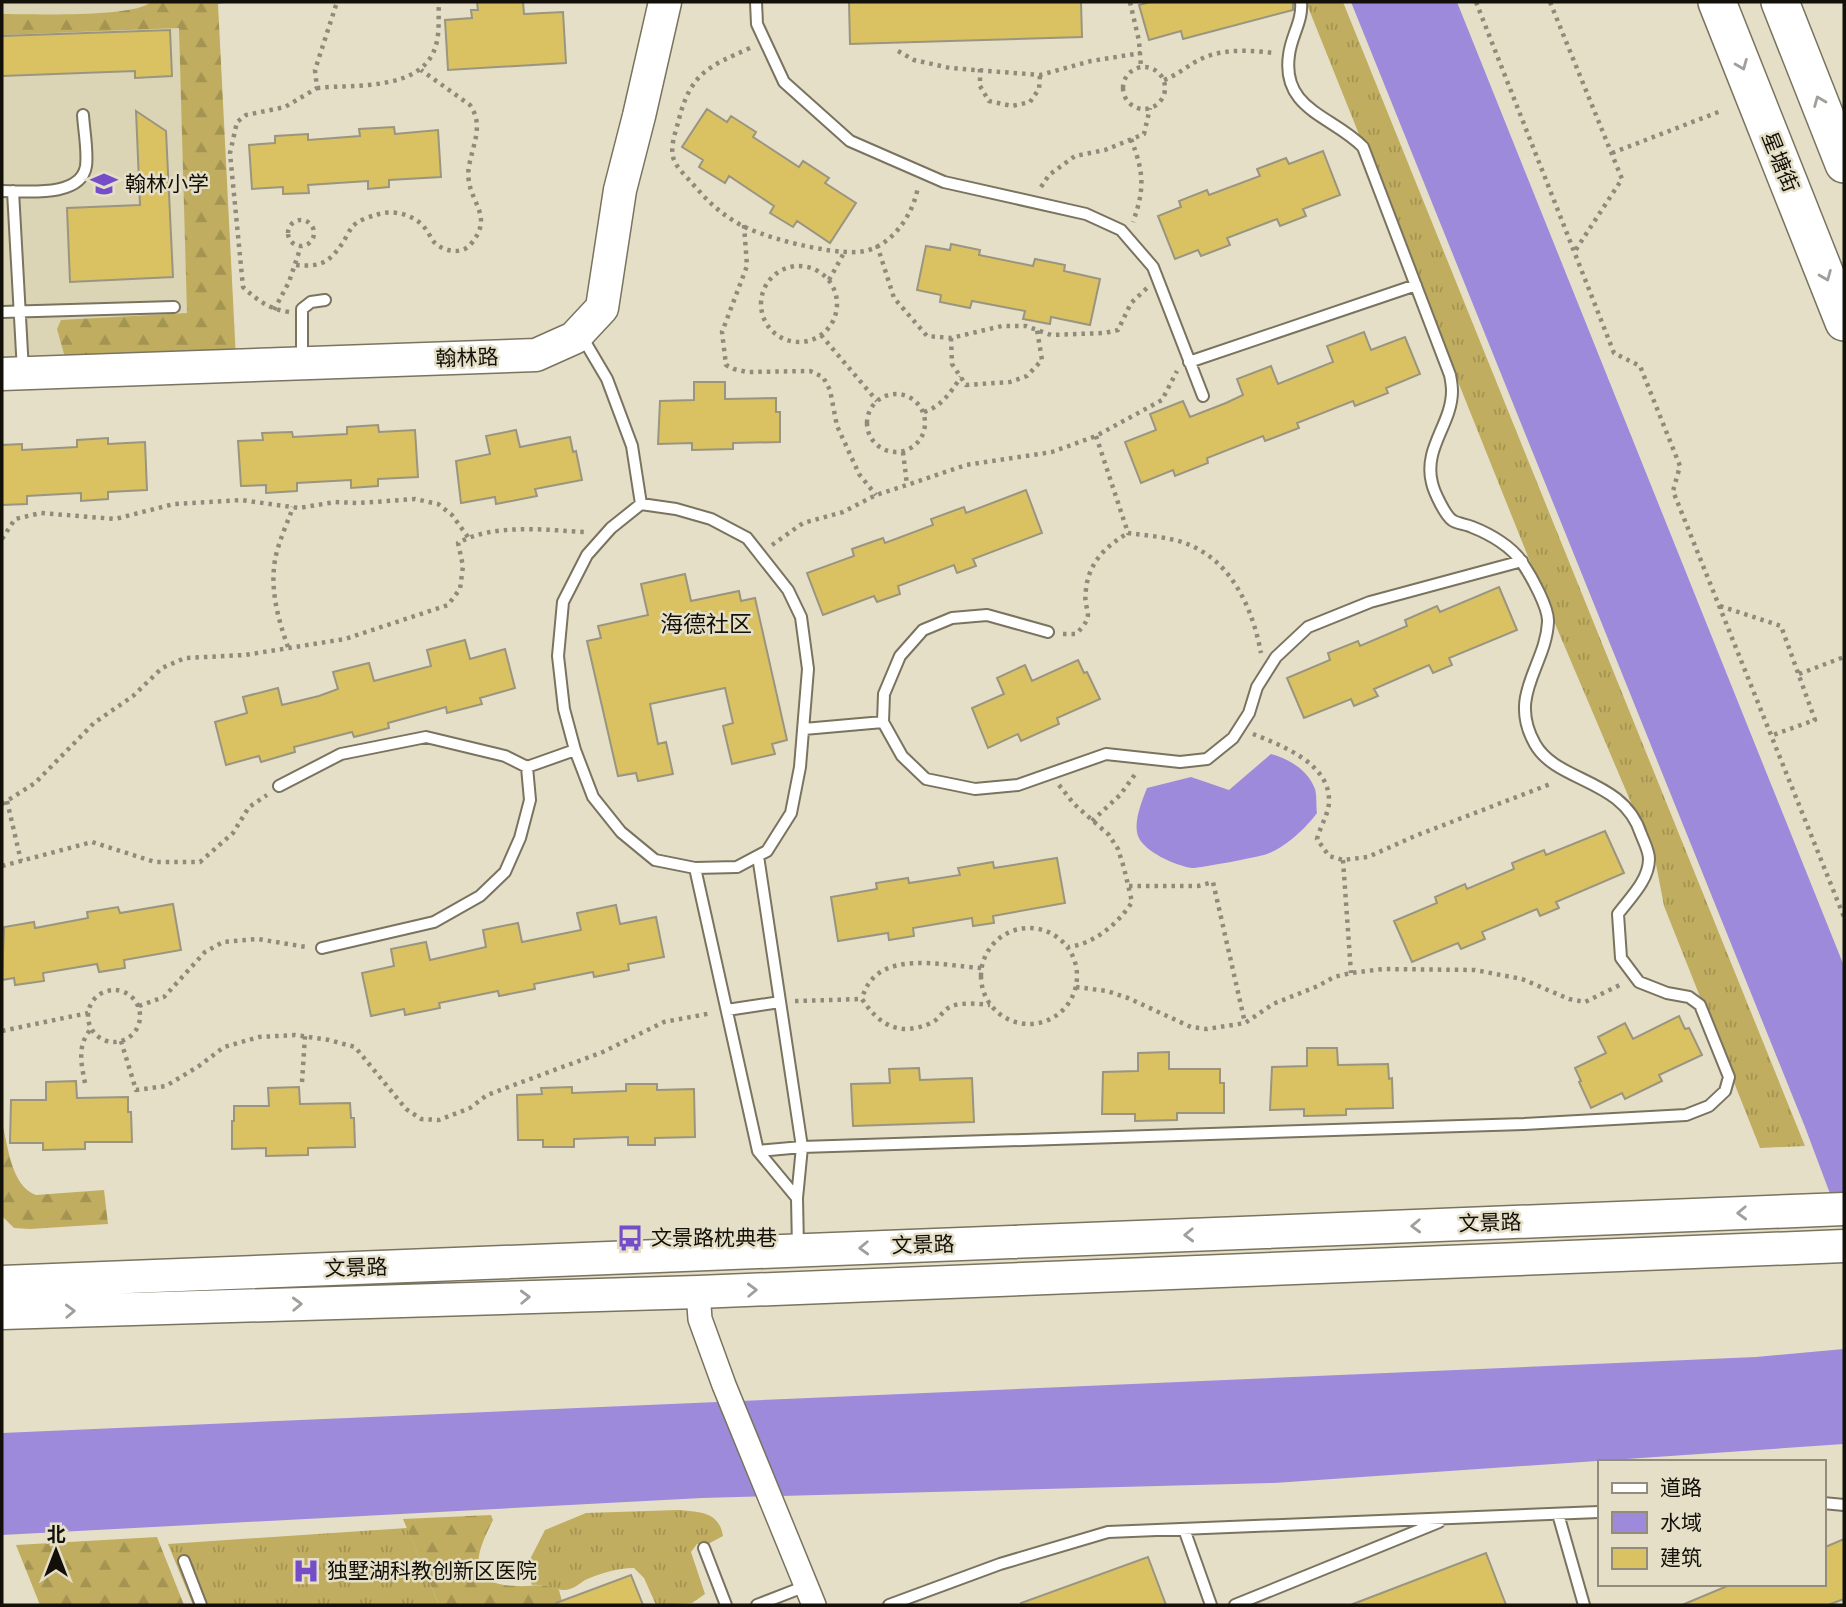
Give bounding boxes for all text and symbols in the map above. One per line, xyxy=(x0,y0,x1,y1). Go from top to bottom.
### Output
one-way arrow xyxy=(1733,59,1747,71)
one-way arrow xyxy=(1813,95,1827,108)
street label: 星塘街 xyxy=(1757,128,1803,196)
school or university icon: 翰林小学 xyxy=(89,169,119,199)
place label: 翰林小学 xyxy=(125,172,209,196)
one-way arrow xyxy=(1818,270,1832,282)
street label: 翰林路 xyxy=(435,345,499,371)
district label: 海德社区 xyxy=(660,611,752,638)
one-way arrow xyxy=(1736,1205,1747,1220)
street label: 文景路 xyxy=(1458,1210,1522,1236)
one-way arrow xyxy=(1411,1218,1422,1233)
bus stop icon: 文景路枕典巷 xyxy=(615,1223,645,1253)
place label: 文景路枕典巷 xyxy=(651,1226,777,1250)
one-way arrow xyxy=(1183,1227,1194,1242)
street label: 文景路 xyxy=(891,1232,955,1258)
one-way arrow xyxy=(858,1240,869,1255)
street label: 文景路 xyxy=(324,1255,388,1281)
one-way arrow xyxy=(747,1283,758,1298)
one-way arrow xyxy=(520,1290,531,1305)
one-way arrow xyxy=(292,1297,303,1312)
one-way arrow xyxy=(65,1303,76,1319)
legend xyxy=(1598,1460,1825,1586)
text: 道路 xyxy=(1660,1476,1702,1500)
text: 水域 xyxy=(1660,1511,1702,1535)
north arrow xyxy=(21,1516,91,1586)
text: 北 xyxy=(46,1524,66,1546)
text: 建筑 xyxy=(1660,1546,1702,1570)
hospital icon: 独墅湖科教创新区医院 xyxy=(291,1556,321,1586)
place label: 独墅湖科教创新区医院 xyxy=(327,1559,537,1583)

